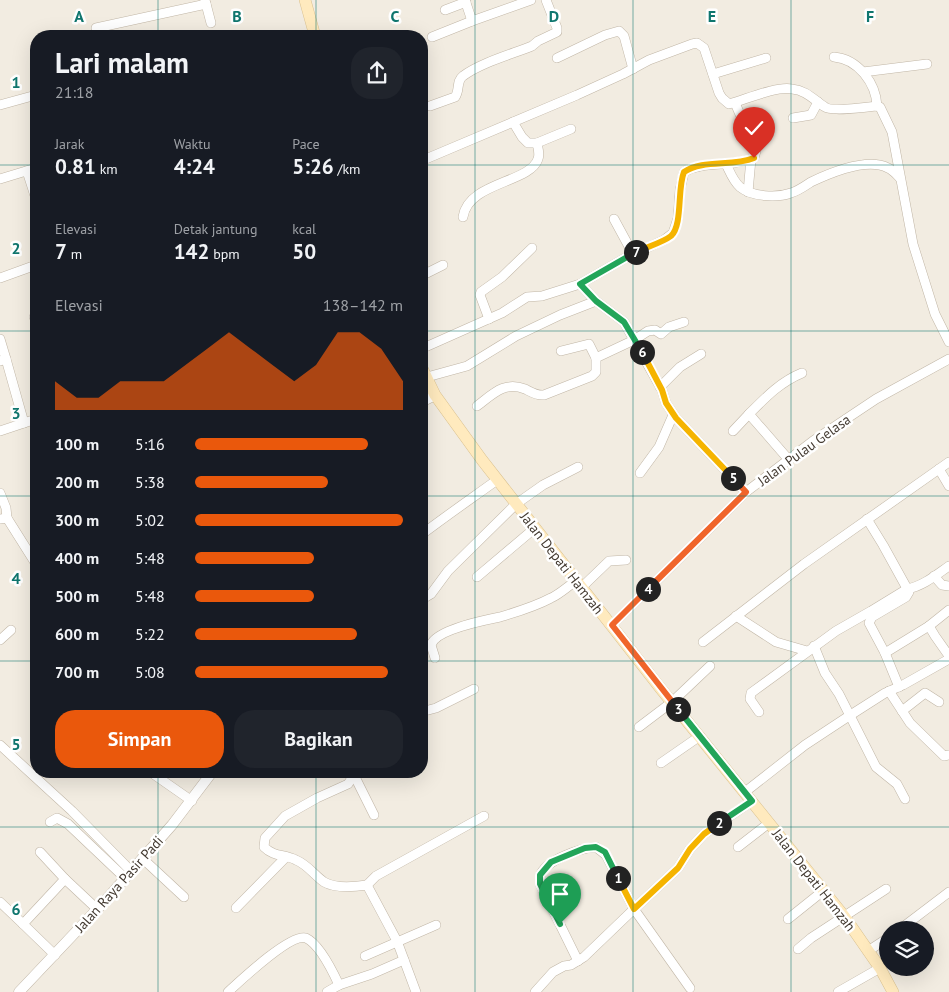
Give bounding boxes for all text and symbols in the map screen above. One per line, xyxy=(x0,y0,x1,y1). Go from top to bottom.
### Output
text: A xyxy=(74,6,84,26)
text: B xyxy=(232,6,242,26)
text: C xyxy=(391,6,400,26)
text: D xyxy=(549,6,559,26)
text: E xyxy=(708,6,716,26)
text: F xyxy=(866,6,874,26)
text: Lari malam xyxy=(55,44,189,81)
button: share xyxy=(351,47,403,99)
text: 1 xyxy=(11,72,21,92)
text: 21:18 xyxy=(55,82,93,102)
pin xyxy=(733,107,775,158)
icon: check xyxy=(740,114,768,142)
text: Jarak xyxy=(55,135,84,153)
text: Waktu xyxy=(174,135,211,153)
text: Pace xyxy=(292,135,320,153)
text: 0.81 xyxy=(55,153,96,180)
text: 4:24 xyxy=(174,153,215,180)
text: 5:26 xyxy=(292,153,334,180)
text: km xyxy=(96,160,118,178)
text: /km xyxy=(334,160,360,178)
text: Elevasi xyxy=(55,220,97,238)
text: Detak jantung xyxy=(174,220,257,238)
text: kcal xyxy=(292,220,316,238)
text: 2 xyxy=(11,238,21,258)
text: 7 xyxy=(55,238,67,265)
text: 142 xyxy=(174,238,209,265)
text: 50 xyxy=(292,238,316,265)
pin: 7 xyxy=(624,240,648,264)
text: 7 xyxy=(633,243,640,261)
text: m xyxy=(67,245,82,263)
text: bpm xyxy=(209,245,240,263)
text: Elevasi xyxy=(55,295,103,315)
text: 138–142 m xyxy=(323,295,403,315)
pin: 6 xyxy=(630,340,654,364)
text: 6 xyxy=(639,343,646,361)
text: 3 xyxy=(11,403,21,423)
street label: Jalan Pulau Gelasa xyxy=(753,410,854,490)
text: 100 m xyxy=(55,434,99,454)
text: 5:16 xyxy=(135,434,165,454)
pin: 5 xyxy=(720,466,746,490)
text: 5 xyxy=(730,469,737,487)
text: 200 m xyxy=(55,472,99,492)
text: 5:38 xyxy=(135,472,165,492)
street label: Jalan Depati Hamzah xyxy=(516,507,608,618)
text: 300 m xyxy=(55,510,99,530)
text: 5:02 xyxy=(135,510,165,530)
text: 400 m xyxy=(55,548,99,568)
text: 5:48 xyxy=(135,548,165,568)
text: 4 xyxy=(11,568,21,588)
pin: 4 xyxy=(636,576,660,602)
text: 4 xyxy=(645,580,652,598)
text: 500 m xyxy=(55,586,99,606)
text: 5:48 xyxy=(135,586,165,606)
text: 600 m xyxy=(55,624,99,644)
text: 5:22 xyxy=(135,624,165,644)
text: 700 m xyxy=(55,662,99,682)
text: 5:08 xyxy=(135,662,165,682)
pin: 3 xyxy=(666,696,690,722)
text: 3 xyxy=(675,700,682,718)
button: Simpan xyxy=(55,710,224,768)
button: Bagikan xyxy=(234,710,403,768)
text: 5 xyxy=(11,734,21,754)
pin: 2 xyxy=(706,810,732,836)
text: 2 xyxy=(716,814,723,832)
street label: Jalan Depati Hamzah xyxy=(768,824,860,935)
street label: Jalan Raya Pasir Padi xyxy=(70,832,167,937)
pin: 1 xyxy=(606,866,630,890)
text: 1 xyxy=(615,869,622,887)
pin xyxy=(539,873,581,924)
icon: arrive xyxy=(546,880,574,908)
text: 6 xyxy=(11,899,21,919)
map controls xyxy=(879,921,934,976)
button: layers xyxy=(879,921,934,976)

